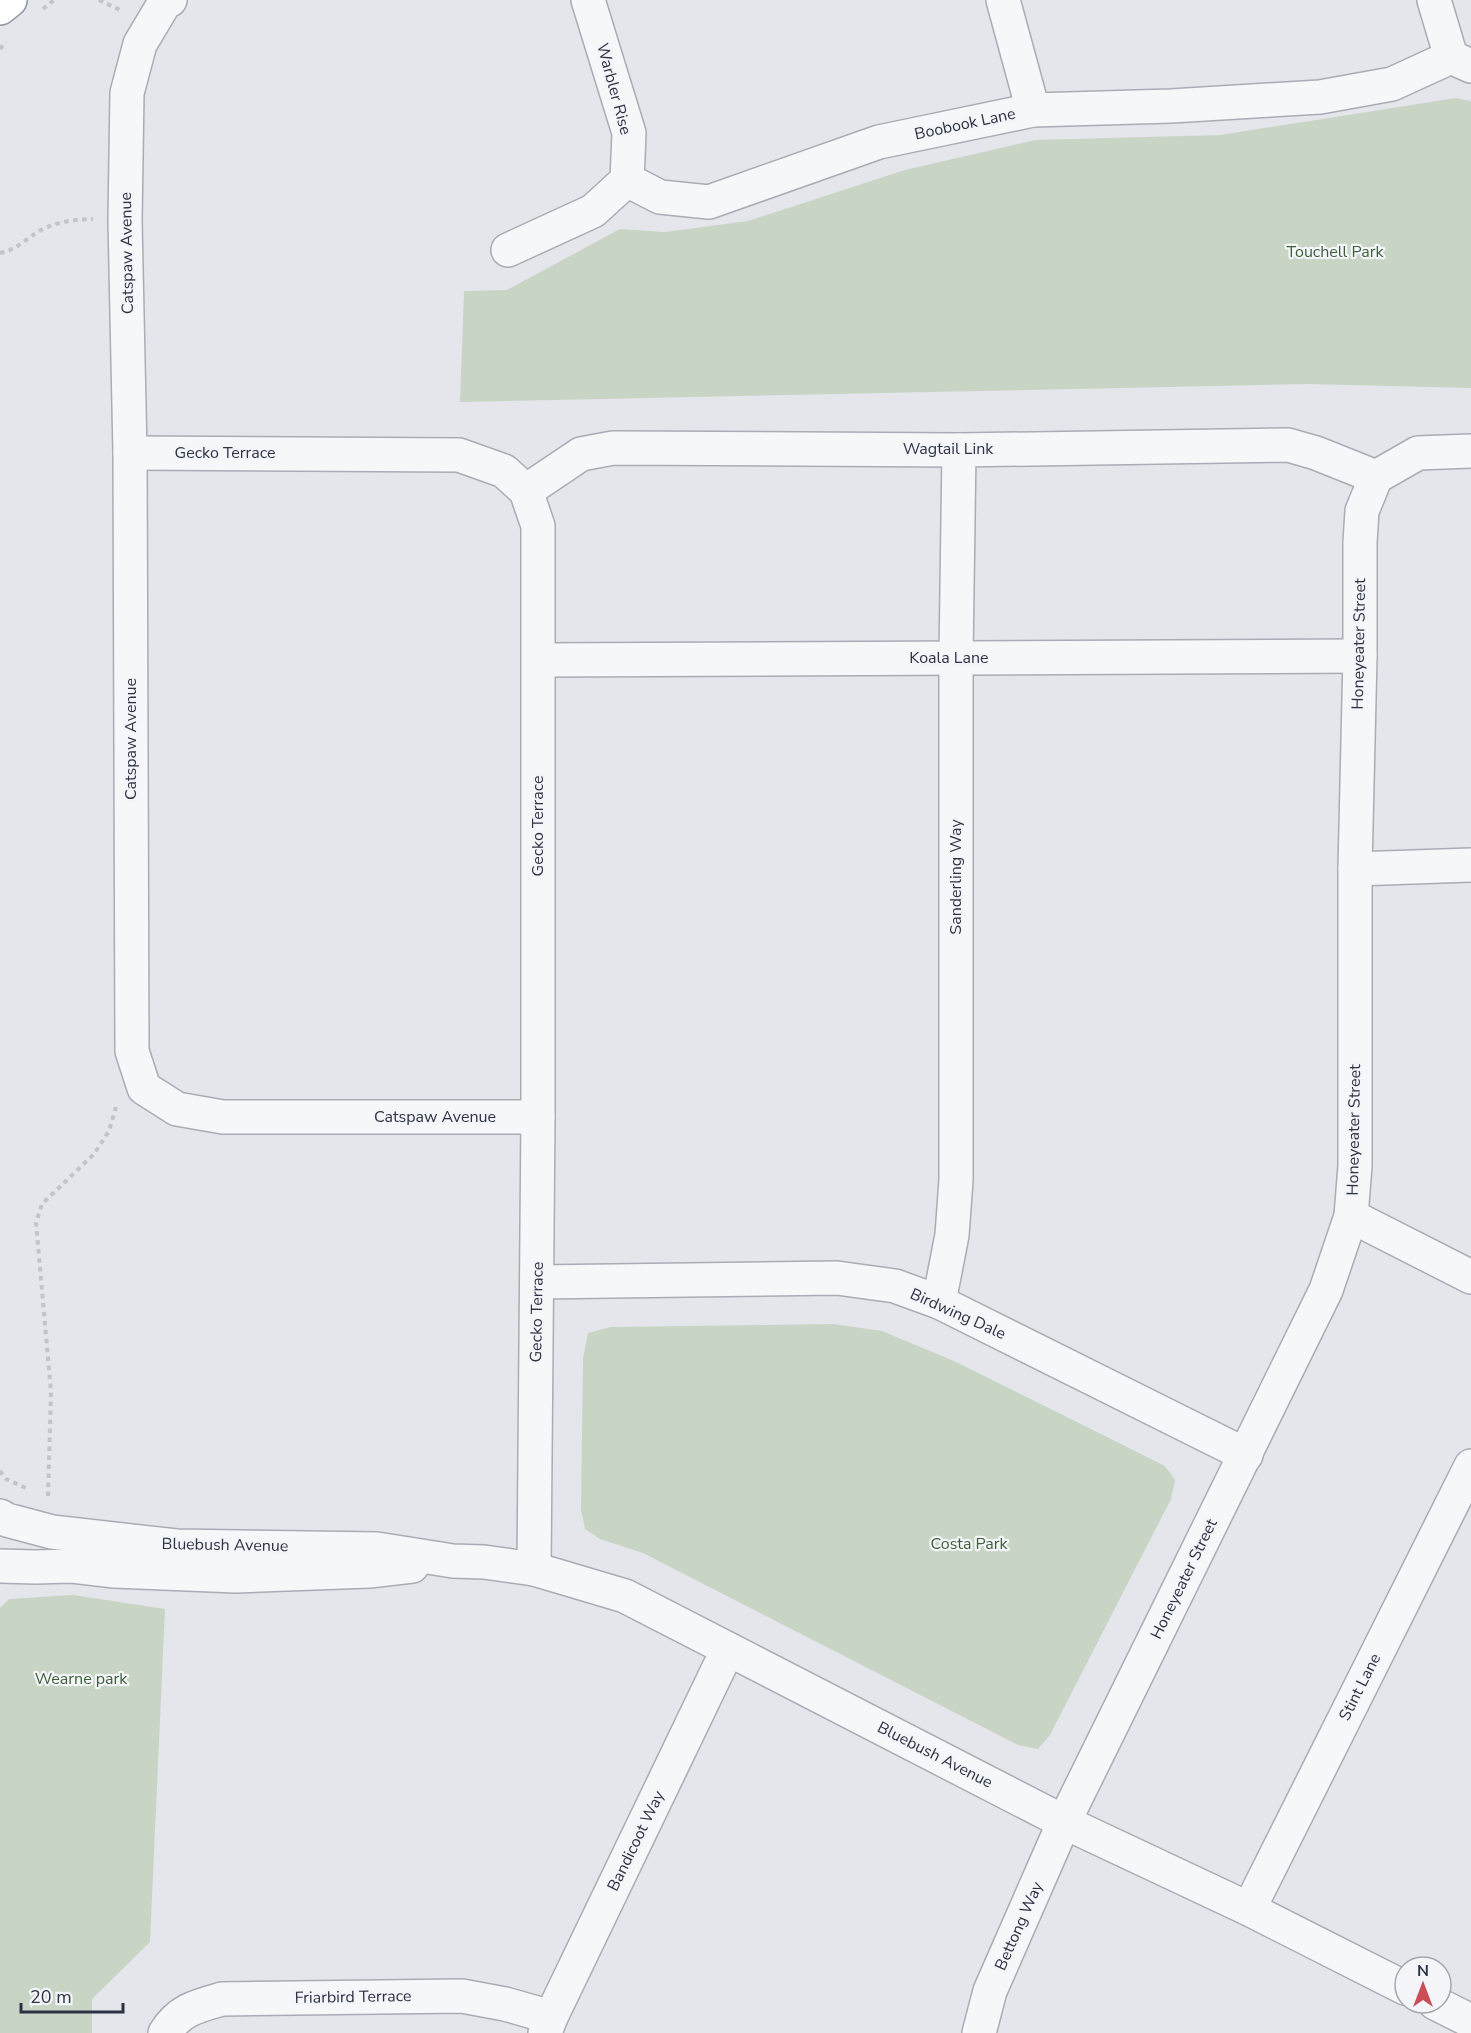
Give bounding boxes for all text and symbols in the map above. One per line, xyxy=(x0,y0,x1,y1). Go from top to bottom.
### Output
street label: Warbler Rise xyxy=(591,41,637,137)
street label: Boobook Lane xyxy=(913,103,1017,145)
street label: Catspaw Avenue xyxy=(115,192,139,314)
park label: Touchell Park xyxy=(1287,241,1384,263)
street label: Wagtail Link xyxy=(903,438,994,460)
street label: Gecko Terrace xyxy=(175,442,275,464)
street label: Honeyeater Street xyxy=(1347,578,1371,710)
street label: Koala Lane xyxy=(909,647,989,669)
street label: Catspaw Avenue xyxy=(120,678,142,800)
street label: Gecko Terrace xyxy=(527,776,549,876)
street label: Sanderling Way xyxy=(945,819,967,935)
street label: Honeyeater Street xyxy=(1342,1064,1366,1196)
street label: Catspaw Avenue xyxy=(374,1106,496,1128)
street label: Gecko Terrace xyxy=(525,1261,549,1363)
street label: Birdwing Dale xyxy=(907,1283,1009,1345)
street label: Honeyeater Street xyxy=(1145,1515,1223,1643)
street label: Bluebush Avenue xyxy=(161,1533,289,1557)
park label: Costa Park xyxy=(931,1533,1008,1555)
street label: Stint Lane xyxy=(1334,1650,1386,1724)
park label: Wearne park xyxy=(35,1668,128,1690)
street label: Bluebush Avenue xyxy=(874,1716,996,1794)
street label: Bandicoot Way xyxy=(602,1786,670,1895)
street label: Bettong Way xyxy=(990,1877,1049,1974)
north arrow xyxy=(1393,1955,1453,2015)
text: N xyxy=(1417,1960,1429,1982)
scale bar xyxy=(21,1976,123,2014)
text: 20 m xyxy=(30,1985,72,2009)
street label: Friarbird Terrace xyxy=(294,1985,412,2009)

